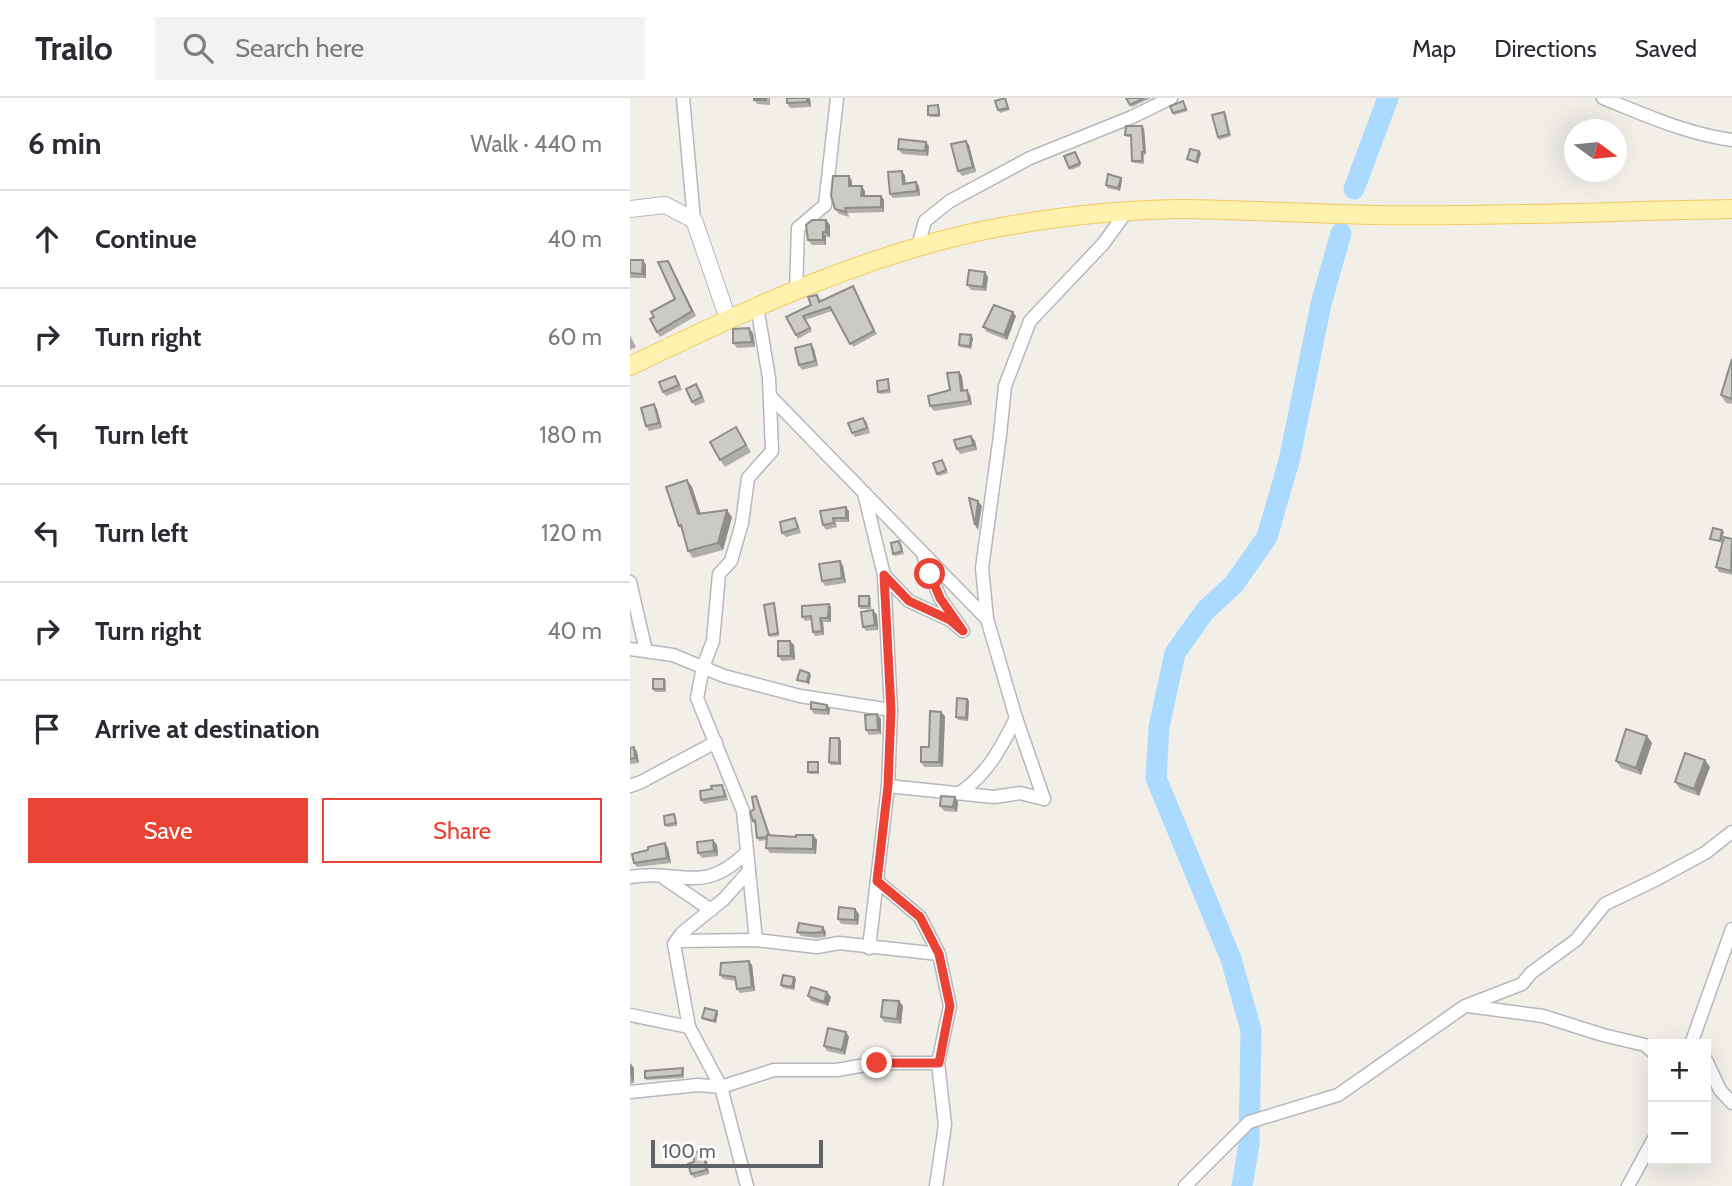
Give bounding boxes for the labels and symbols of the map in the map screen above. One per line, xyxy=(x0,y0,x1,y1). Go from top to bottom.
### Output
north arrow xyxy=(1564,119,1627,182)
route start xyxy=(914,558,945,589)
route end xyxy=(861,1047,892,1078)
scale bar xyxy=(651,1137,822,1169)

